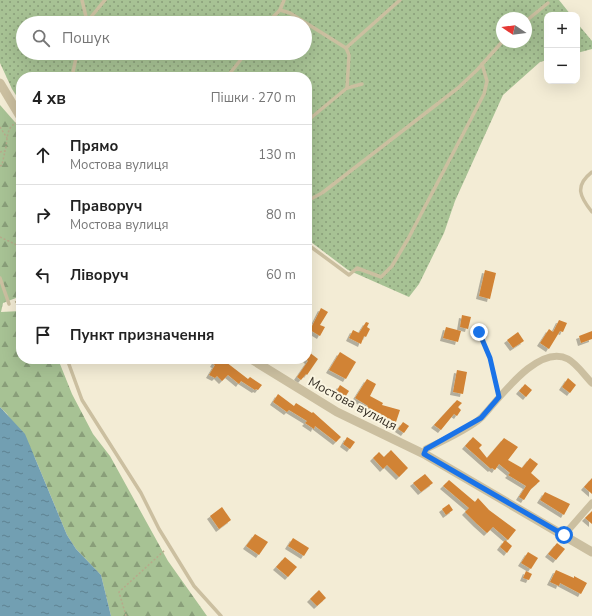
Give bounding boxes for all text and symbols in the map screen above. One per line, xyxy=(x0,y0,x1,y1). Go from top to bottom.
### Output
north arrow xyxy=(496,12,532,48)
map controls xyxy=(544,12,580,84)
button: + xyxy=(544,12,580,48)
search box xyxy=(16,16,312,60)
icon: search xyxy=(30,27,52,49)
text: Пошук xyxy=(62,28,110,48)
button: − xyxy=(544,48,580,84)
text: 4 хв xyxy=(32,87,66,110)
text: Пішки · 270 m xyxy=(211,89,296,107)
text: Прямо xyxy=(70,136,118,156)
icon: ahead xyxy=(32,144,54,166)
text: 130 m xyxy=(258,146,296,164)
text: Мостова вулиця xyxy=(70,156,169,174)
text: Праворуч xyxy=(70,196,142,216)
icon: right xyxy=(32,204,54,226)
text: 80 m xyxy=(266,206,296,224)
text: Мостова вулиця xyxy=(70,216,169,234)
icon: left xyxy=(32,264,54,286)
text: Ліворуч xyxy=(70,265,129,285)
text: 60 m xyxy=(266,266,296,284)
route end xyxy=(470,323,488,341)
icon: arrive xyxy=(32,324,54,346)
text: Пункт призначення xyxy=(70,325,215,345)
street label: Мостова вулиця xyxy=(305,373,400,435)
route start xyxy=(555,526,573,544)

